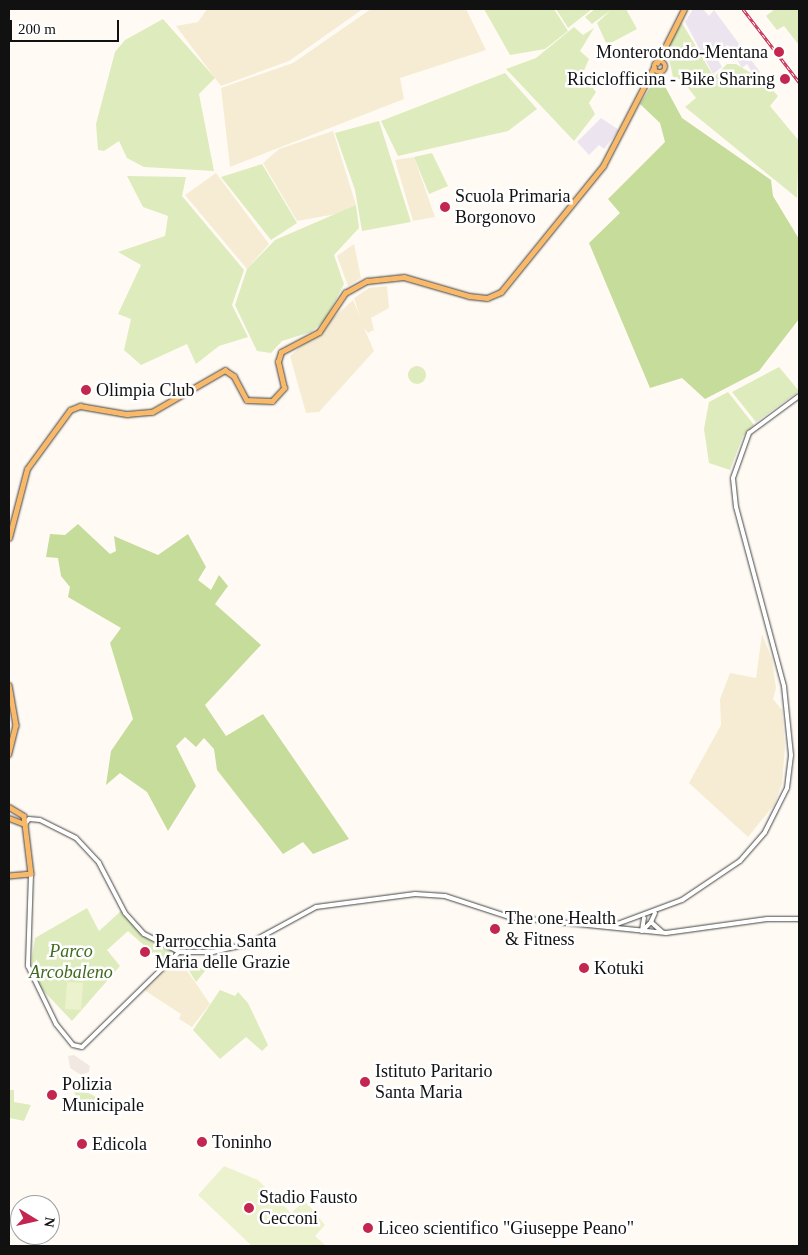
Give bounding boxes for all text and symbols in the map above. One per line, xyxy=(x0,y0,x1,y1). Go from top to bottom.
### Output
scale bar xyxy=(12,10,121,42)
text: 200 m xyxy=(18,21,56,37)
place label: Monterotondo-Mentana xyxy=(596,41,768,63)
marker: Monterotondo-Mentana xyxy=(772,45,786,59)
place label: Riciclofficina - Bike Sharing xyxy=(567,68,775,90)
marker: Riciclofficina - Bike Sharing xyxy=(779,73,791,85)
place label: Scuola Primaria Borgonovo xyxy=(455,186,570,228)
marker: Scuola Primaria Borgonovo xyxy=(439,201,451,213)
place label: Olimpia Club xyxy=(96,379,194,401)
marker: Olimpia Club xyxy=(80,384,92,396)
place label: The one Health & Fitness xyxy=(505,908,616,951)
marker: The one Health & Fitness xyxy=(489,923,501,935)
place label: Parrocchia Santa Maria delle Grazie xyxy=(155,931,290,974)
park label: Parco Arcobaleno xyxy=(29,941,113,984)
marker: Parrocchia Santa Maria delle Grazie xyxy=(139,946,151,958)
place label: Kotuki xyxy=(594,957,644,979)
marker: Kotuki xyxy=(578,962,590,974)
place label: Istituto Paritario Santa Maria xyxy=(375,1061,492,1104)
place label: Polizia Municipale xyxy=(62,1074,144,1116)
marker: Istituto Paritario Santa Maria xyxy=(359,1076,371,1088)
marker: Polizia Municipale xyxy=(46,1089,58,1101)
place label: Toninho xyxy=(212,1131,272,1153)
place label: Edicola xyxy=(92,1133,147,1155)
marker: Toninho xyxy=(196,1136,208,1148)
marker: Edicola xyxy=(76,1138,88,1150)
place label: Stadio Fausto Cecconi xyxy=(259,1187,358,1230)
north arrow xyxy=(10,1195,60,1245)
marker: Stadio Fausto Cecconi xyxy=(243,1202,255,1214)
text: N xyxy=(41,1216,58,1228)
place label: Liceo scientifico "Giuseppe Peano" xyxy=(378,1217,634,1239)
marker: Liceo scientifico "Giuseppe Peano" xyxy=(362,1222,374,1234)

